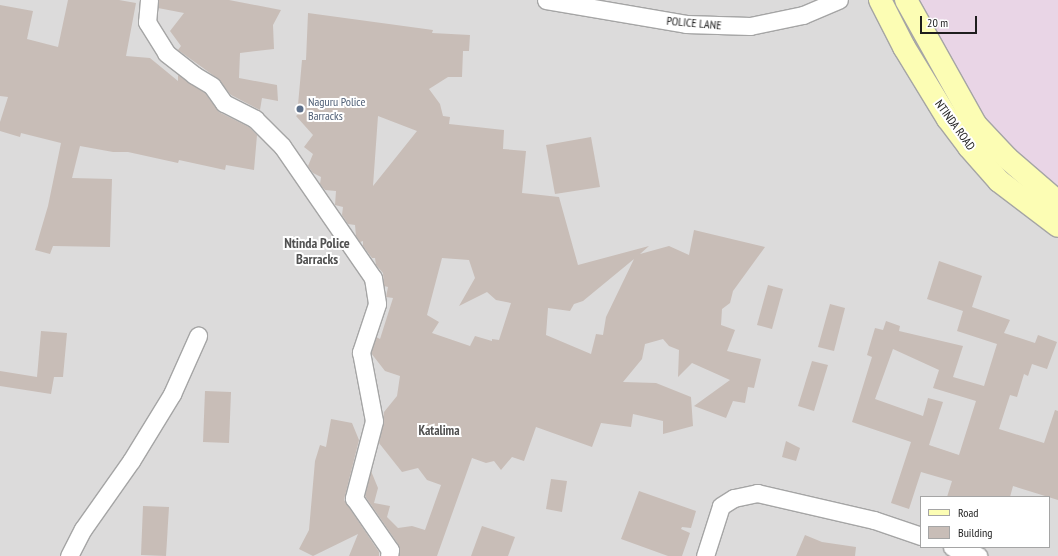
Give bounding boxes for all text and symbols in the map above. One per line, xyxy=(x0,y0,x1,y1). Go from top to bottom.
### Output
scale bar xyxy=(922,8,979,34)
street label: POLICE LANE xyxy=(666,13,722,33)
text: 20 m xyxy=(927,15,948,30)
place label: Naguru Police Barracks xyxy=(308,95,365,123)
street label: NTINDA ROAD xyxy=(932,97,978,153)
marker: Naguru Police Barracks xyxy=(295,104,305,114)
district label: Ntinda Police Barracks xyxy=(284,235,350,268)
district label: Katalima xyxy=(418,423,460,439)
legend xyxy=(920,496,1050,548)
text: Road xyxy=(958,505,978,520)
text: Building xyxy=(958,525,993,540)

